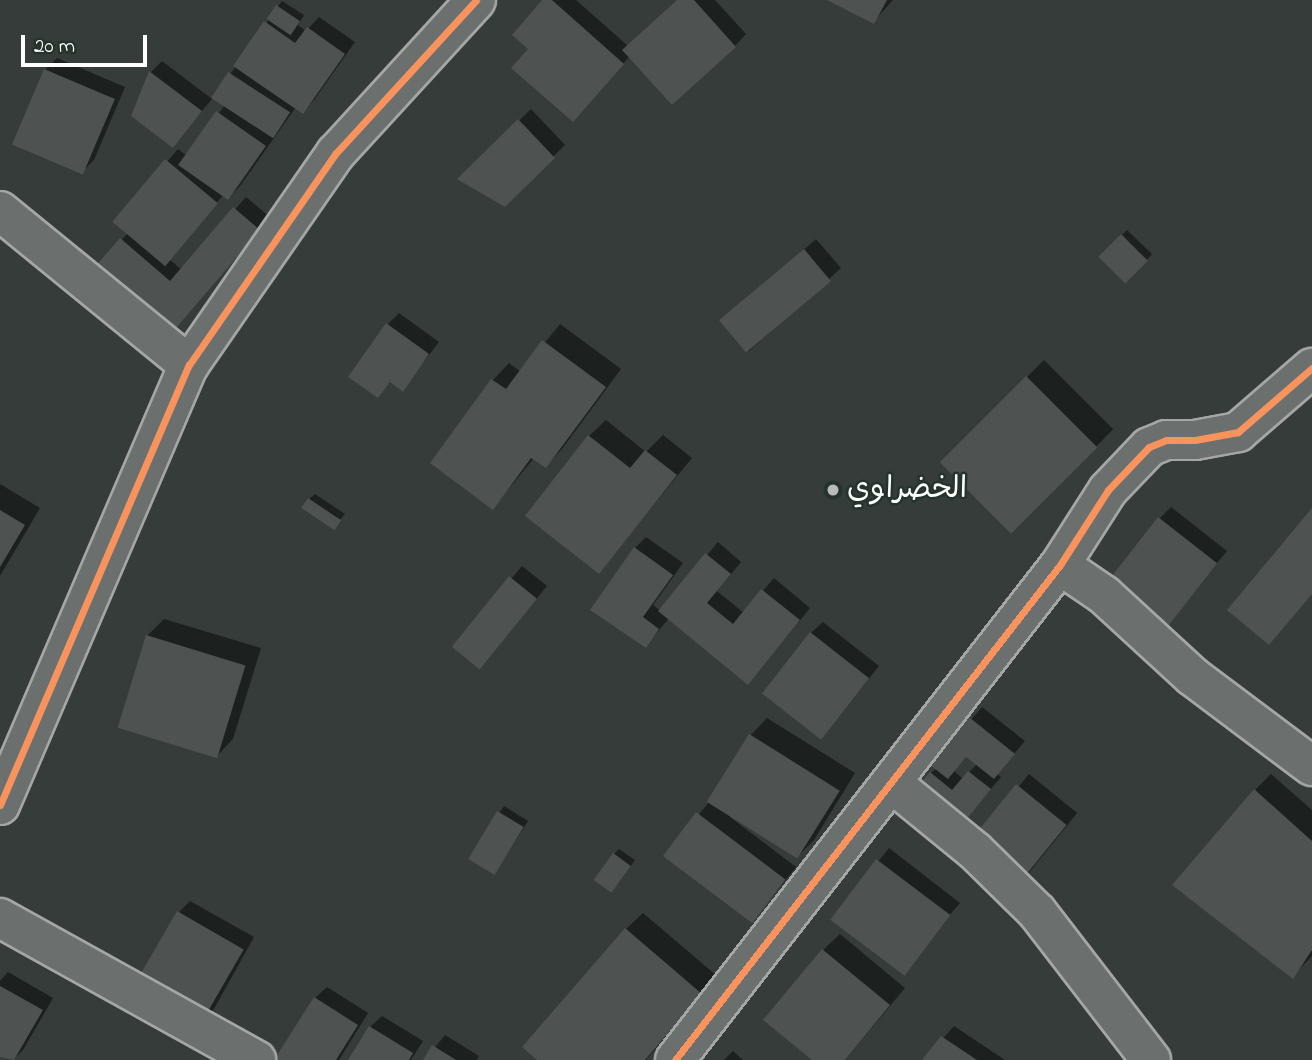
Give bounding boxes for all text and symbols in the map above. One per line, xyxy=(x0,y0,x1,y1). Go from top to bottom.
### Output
scale bar xyxy=(24,21,150,65)
text: 20 m xyxy=(34,32,75,62)
place label: الخضراوي xyxy=(847,472,967,508)
marker: الخضراوي xyxy=(825,482,841,498)

